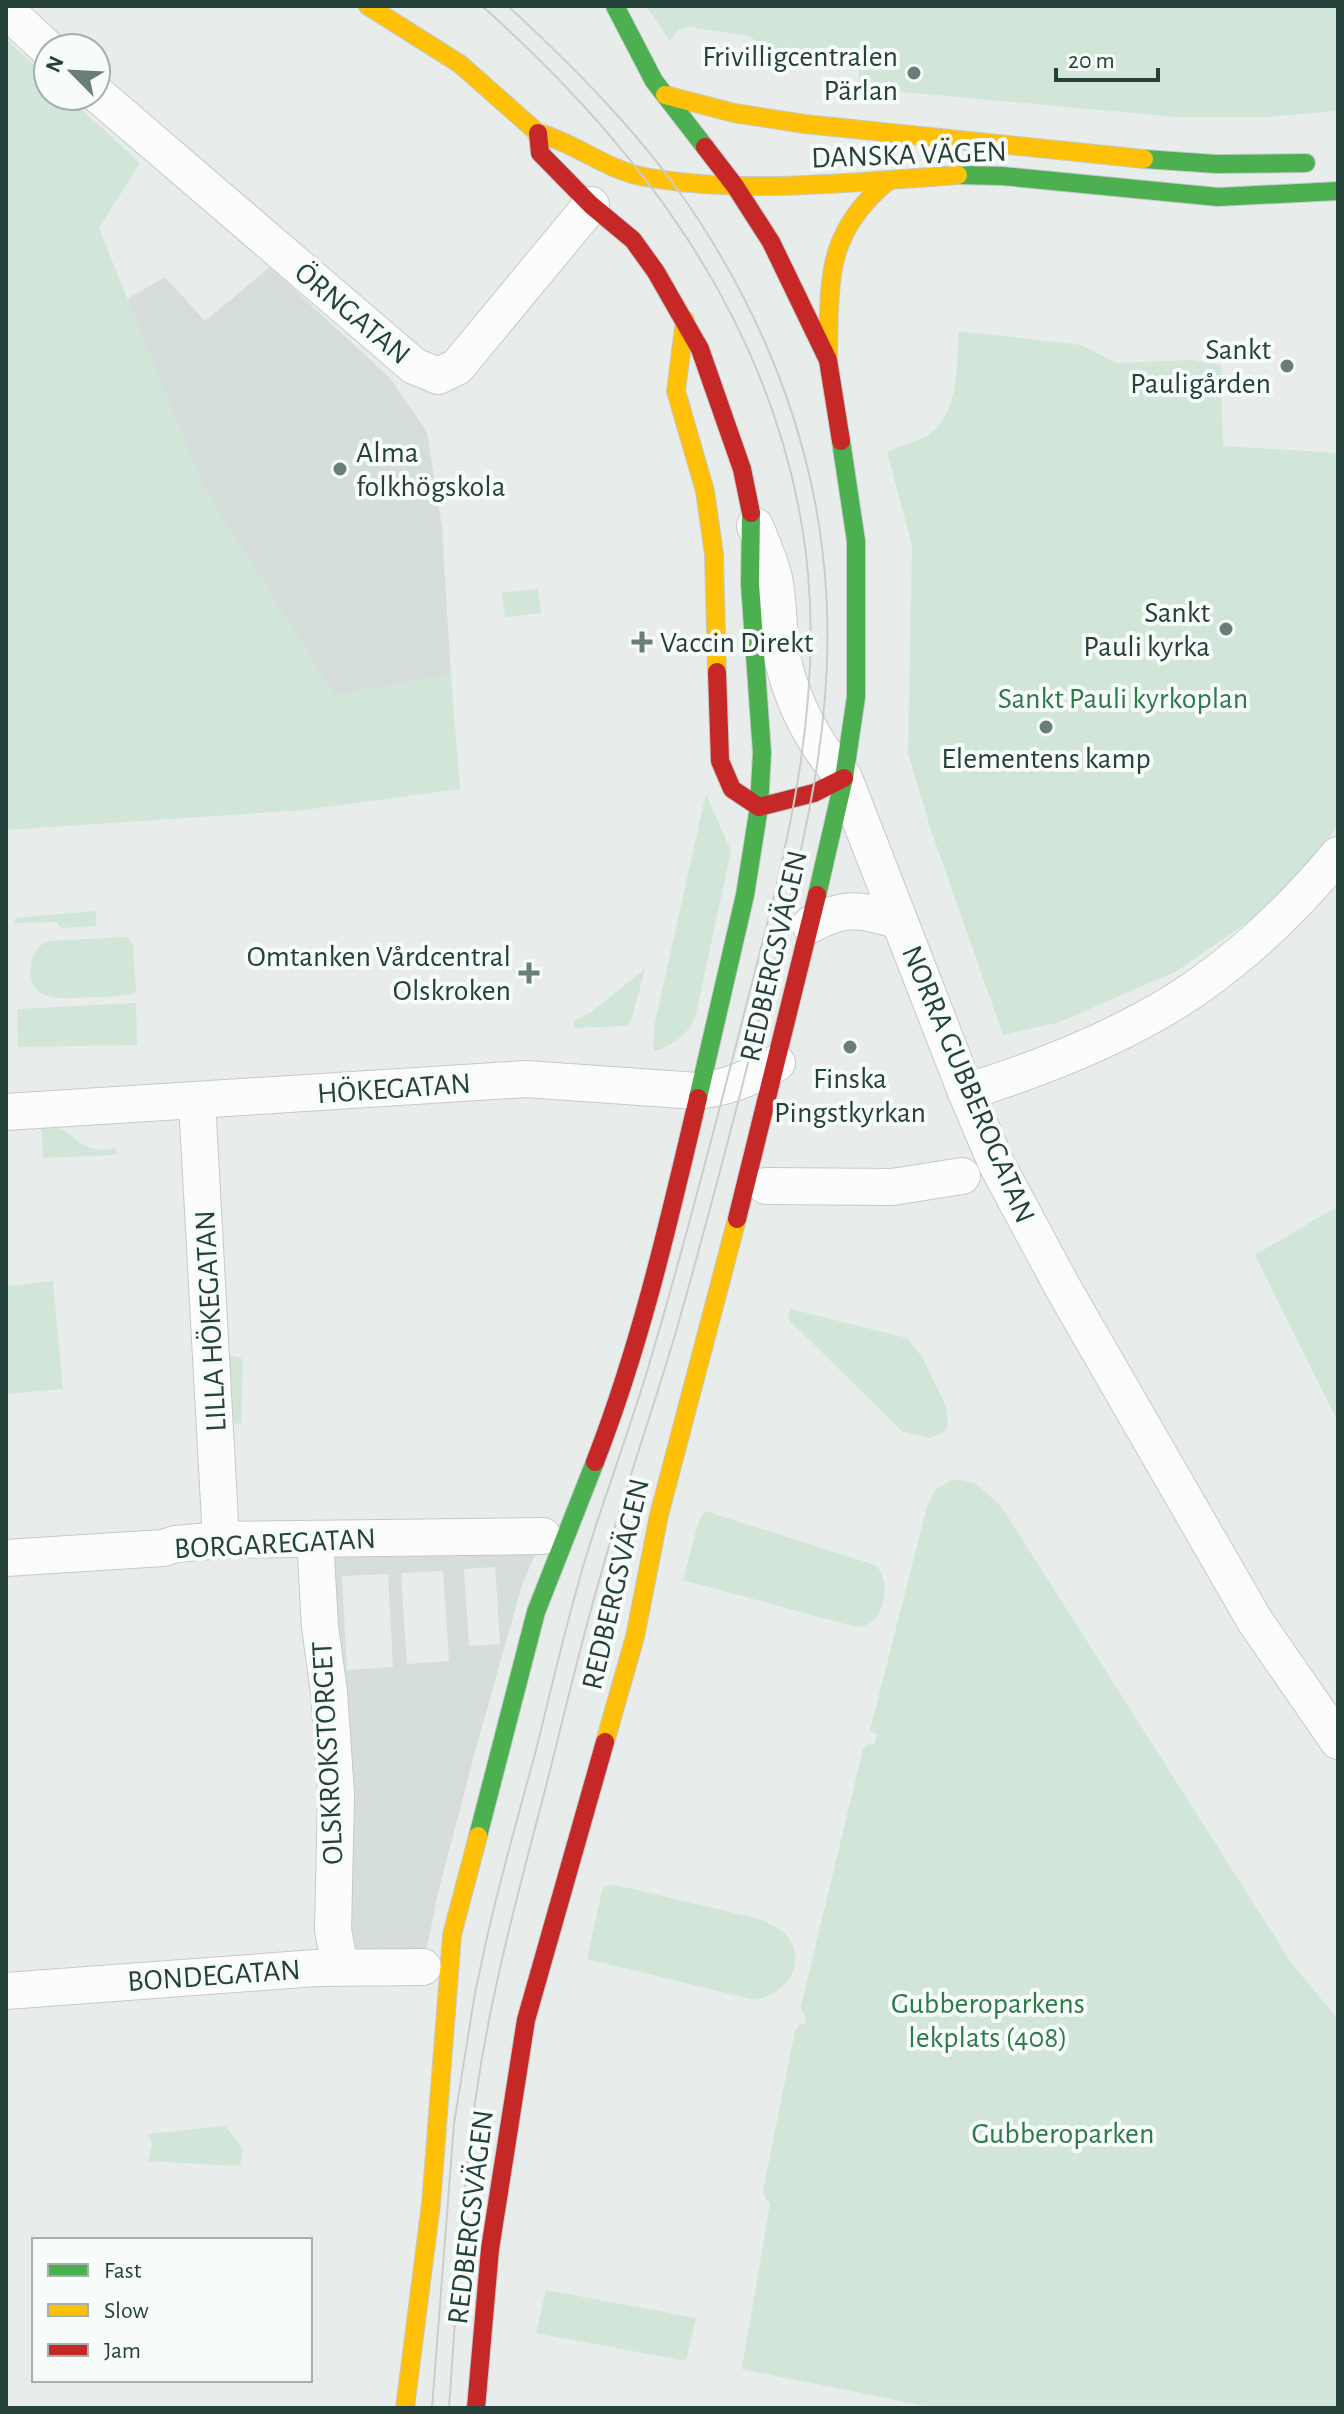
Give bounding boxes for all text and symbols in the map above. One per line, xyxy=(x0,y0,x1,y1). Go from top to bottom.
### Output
north arrow xyxy=(32,32,112,112)
scale bar xyxy=(1056,32,1158,82)
place label: Frivilligcentralen Pärlan xyxy=(702,42,898,106)
text: 20 m xyxy=(1068,49,1115,73)
text: N xyxy=(41,53,68,76)
marker: Frivilligcentralen Pärlan xyxy=(905,64,923,82)
street label: DANSKA VÄGEN xyxy=(811,136,1007,173)
street label: ÖRNGATAN xyxy=(289,256,416,370)
place label: Sankt Pauligården xyxy=(1130,335,1271,399)
marker: Sankt Pauligården xyxy=(1278,357,1296,375)
place label: Alma folkhögskola xyxy=(356,438,506,502)
marker: Alma folkhögskola xyxy=(331,460,349,478)
place label: Sankt Pauli kyrka xyxy=(1083,598,1210,662)
marker: Sankt Pauli kyrka xyxy=(1217,620,1235,638)
place label: Vaccin Direkt xyxy=(660,628,814,658)
marker: Vaccin Direkt xyxy=(631,631,653,653)
park label: Sankt Pauli kyrkoplan xyxy=(998,684,1248,714)
marker: Elementens kamp xyxy=(1037,718,1055,736)
place label: Elementens kamp xyxy=(941,744,1151,774)
street label: REDBERGSVÄGEN xyxy=(734,848,813,1065)
street label: NORRA GUBBEROGATAN xyxy=(896,941,1040,1227)
place label: Omtanken Vårdcentral Olskroken xyxy=(247,942,511,1006)
marker: Omtanken Vårdcentral Olskroken xyxy=(518,962,540,984)
marker: Finska Pingstkyrkan xyxy=(841,1038,859,1056)
place label: Finska Pingstkyrkan xyxy=(774,1064,926,1128)
street label: HÖKEGATAN xyxy=(316,1068,472,1109)
street label: LILLA HÖKEGATAN xyxy=(189,1209,232,1433)
street label: REDBERGSVÄGEN xyxy=(576,1476,655,1693)
street label: BORGAREGATAN xyxy=(173,1524,377,1564)
street label: OLSKROKSTORGET xyxy=(307,1640,349,1865)
street label: BONDEGATAN xyxy=(126,1955,302,1997)
park label: Gubberoparkens lekplats (408) xyxy=(891,1989,1085,2053)
street label: REDBERGSVÄGEN xyxy=(442,2108,499,2326)
park label: Gubberoparken xyxy=(972,2119,1154,2149)
legend xyxy=(32,2238,312,2382)
text: Fast xyxy=(104,2259,142,2283)
text: Slow xyxy=(104,2299,149,2323)
text: Jam xyxy=(104,2339,141,2363)

